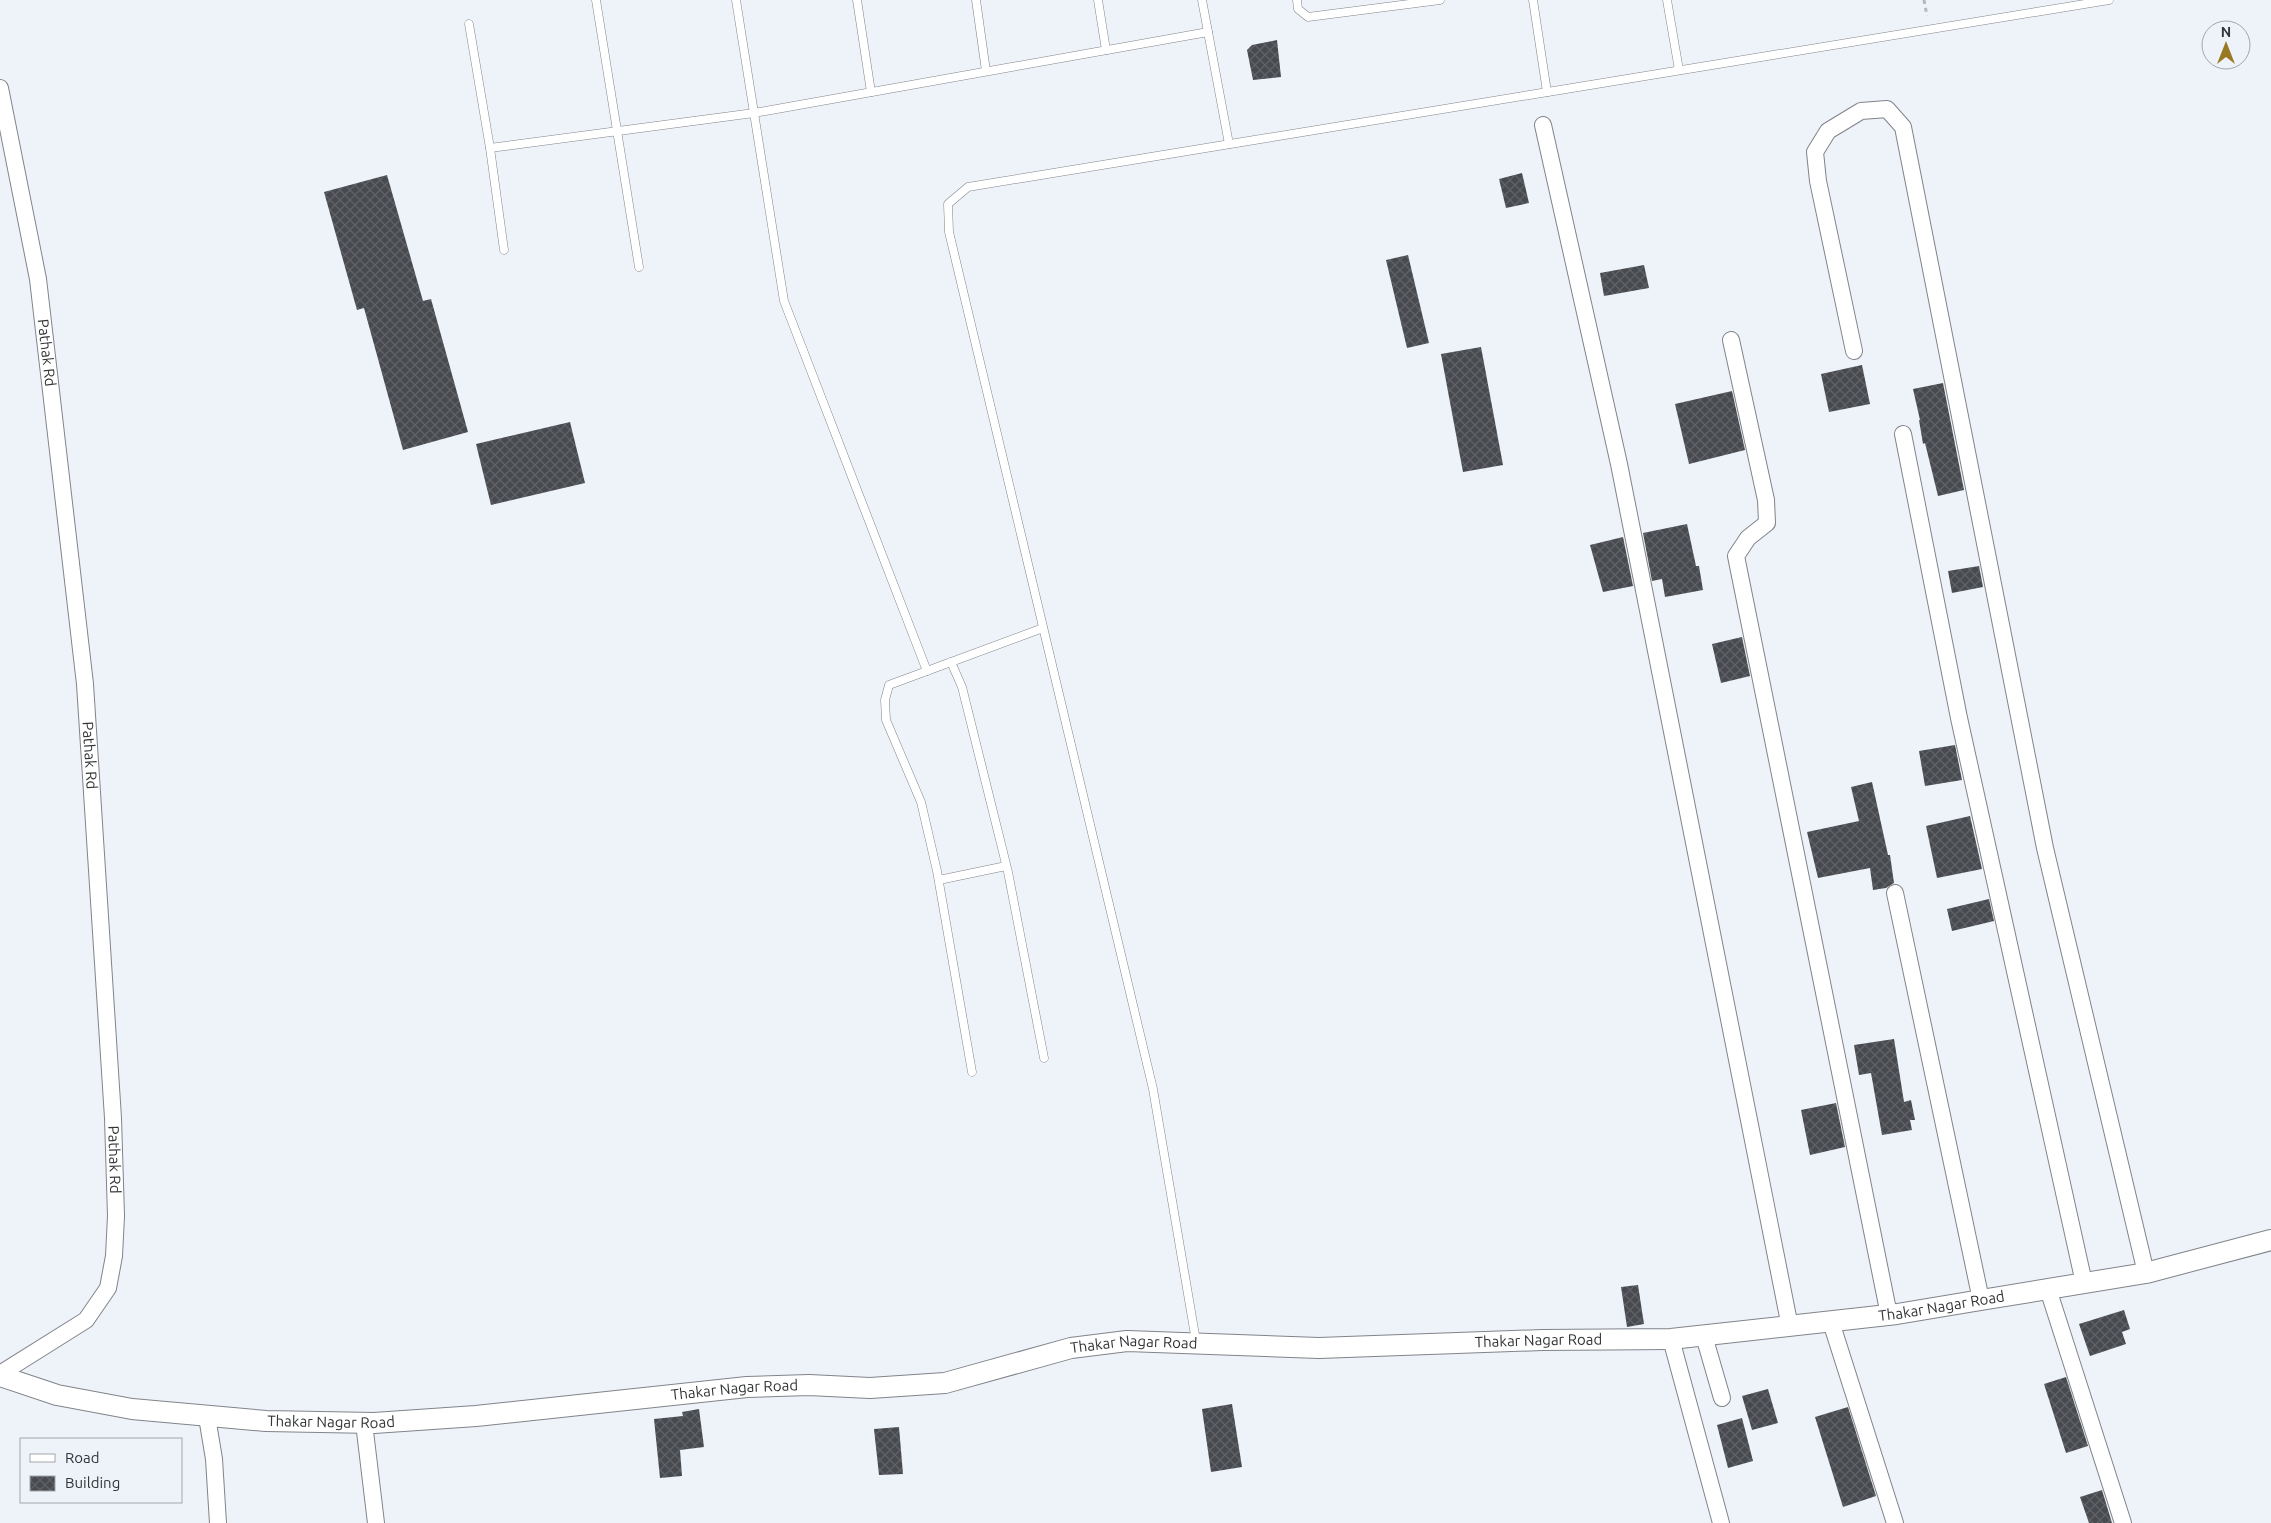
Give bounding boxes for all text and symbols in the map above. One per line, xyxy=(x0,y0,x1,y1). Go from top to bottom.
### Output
north arrow xyxy=(2201,20,2251,70)
text: N xyxy=(2221,24,2231,40)
street label: Pathak Rd xyxy=(35,318,59,387)
street label: Pathak Rd xyxy=(79,721,101,790)
street label: Pathak Rd xyxy=(105,1125,124,1194)
street label: Thakar Nagar Road xyxy=(1877,1287,2006,1324)
street label: Thakar Nagar Road xyxy=(1474,1331,1602,1350)
street label: Thakar Nagar Road xyxy=(1069,1332,1198,1356)
street label: Thakar Nagar Road xyxy=(670,1376,798,1403)
street label: Thakar Nagar Road xyxy=(267,1412,395,1431)
legend xyxy=(20,1438,182,1503)
text: Road xyxy=(65,1449,100,1466)
text: Building xyxy=(65,1474,120,1491)

